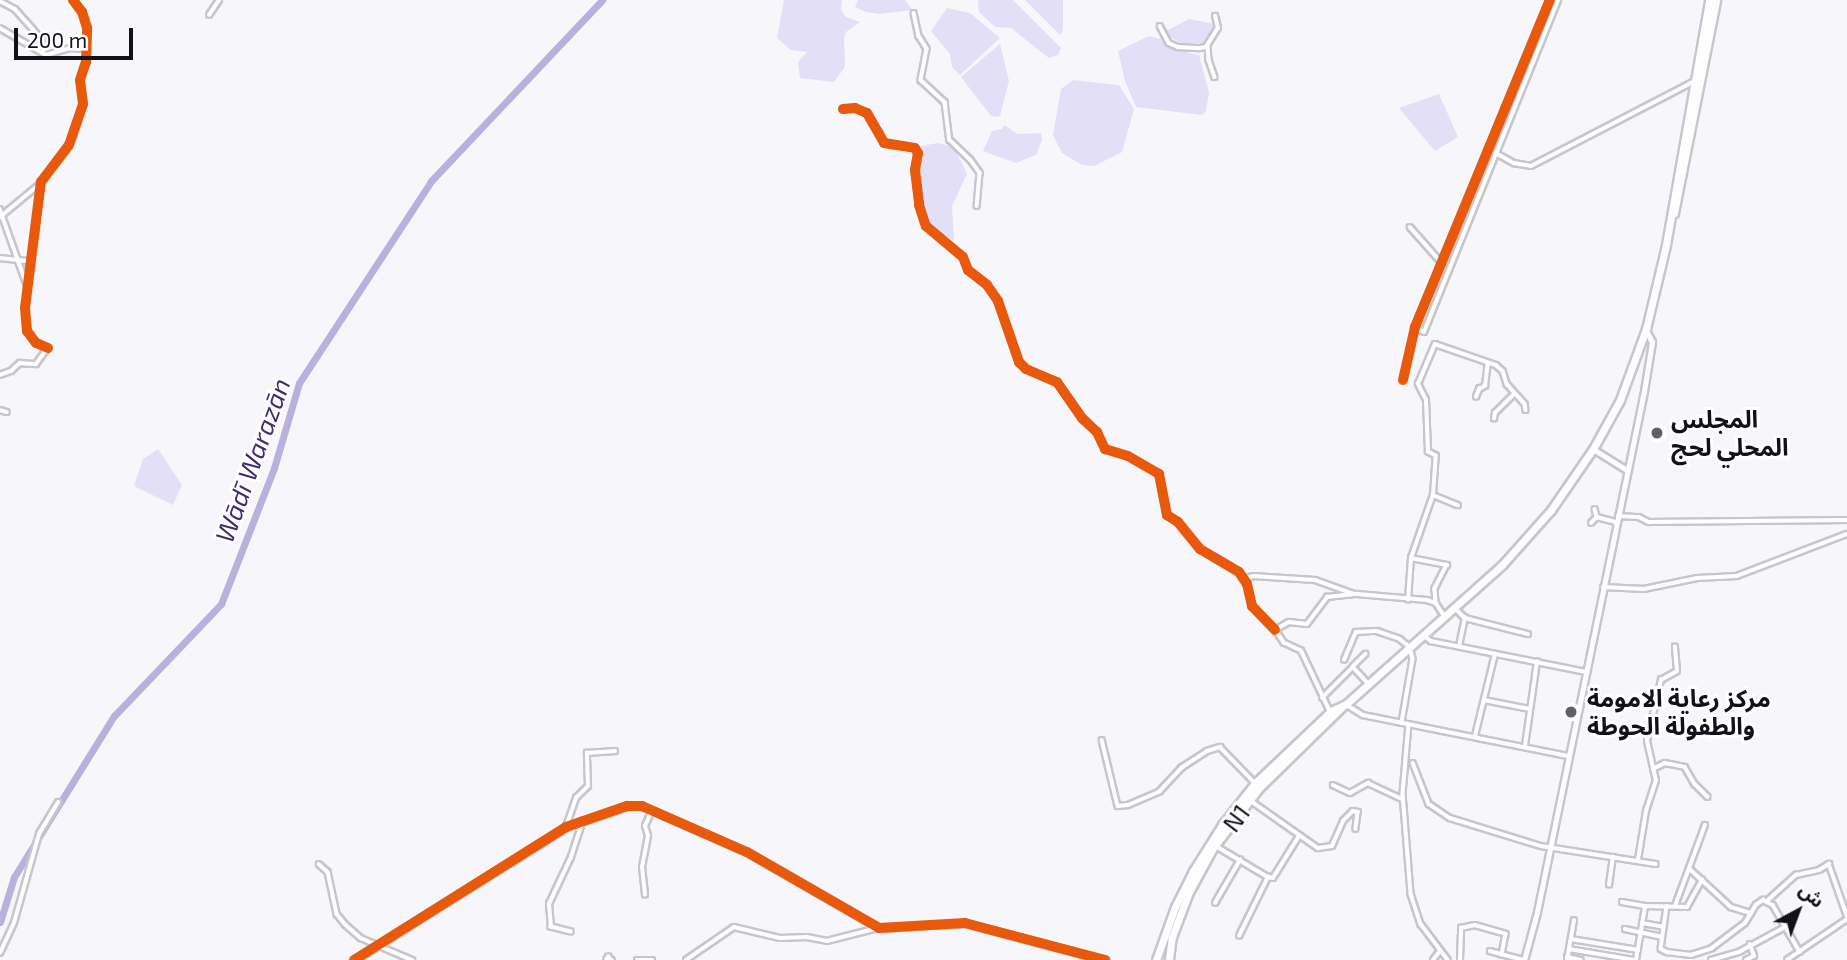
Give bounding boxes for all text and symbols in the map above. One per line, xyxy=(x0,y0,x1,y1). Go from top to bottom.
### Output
scale bar xyxy=(18,14,136,58)
text: 200 m xyxy=(27,27,87,52)
water label: Wādī Warazān xyxy=(208,373,296,547)
place label: المجلس المحلي لحج xyxy=(1671,405,1789,461)
marker: المجلس المحلي لحج xyxy=(1649,425,1665,441)
place label: مركز رعاية الامومة والطفولة الحوطة xyxy=(1587,684,1771,740)
marker: مركز رعاية الامومة والطفولة الحوطة xyxy=(1561,702,1581,722)
street label: N1 xyxy=(1217,799,1255,837)
north arrow xyxy=(1763,876,1833,946)
text: ش xyxy=(1795,878,1829,912)

